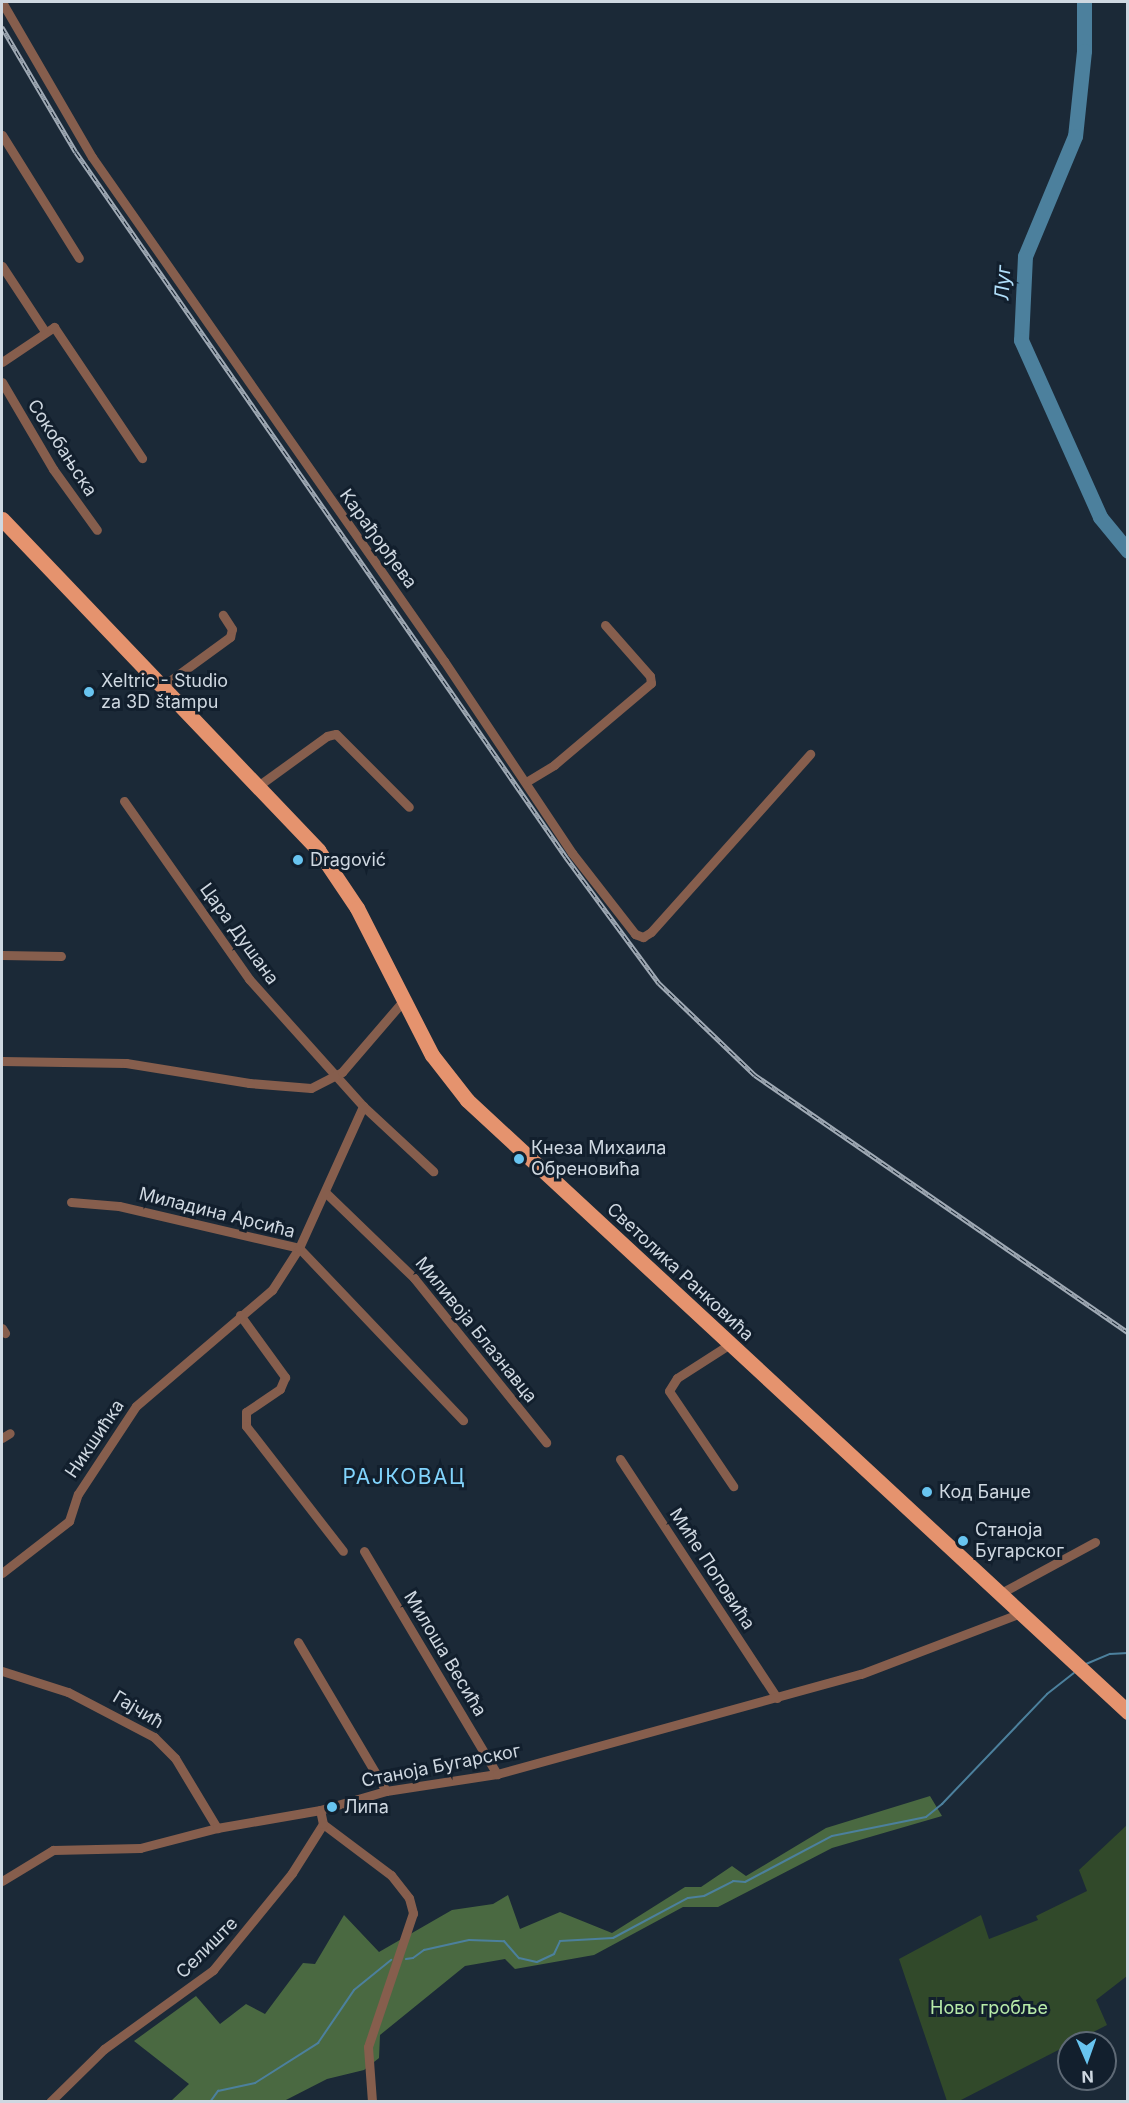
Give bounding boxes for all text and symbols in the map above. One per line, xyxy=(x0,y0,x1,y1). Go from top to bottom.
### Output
water label: Луг xyxy=(990,265,1016,301)
street label: Сокобањска xyxy=(23,396,101,500)
street label: Карађорђева xyxy=(335,485,421,593)
place label: Xeltric - Studio za 3D štampu xyxy=(101,671,228,714)
marker: Xeltric - Studio za 3D štampu xyxy=(82,685,96,699)
place label: Dragović xyxy=(310,849,386,871)
marker: Dragović xyxy=(291,853,305,867)
street label: Цара Душана xyxy=(195,879,283,989)
place label: Кнеза Михаила Обреновића xyxy=(531,1138,666,1180)
marker: Кнеза Михаила Обреновића xyxy=(512,1152,526,1166)
street label: Миладина Арсића xyxy=(137,1183,297,1243)
street label: Светолика Ранковића xyxy=(602,1198,758,1346)
street label: Миливоја Блазнавца xyxy=(411,1253,541,1407)
street label: Никшићка xyxy=(61,1396,129,1482)
district label: РАЈКОВАЦ xyxy=(342,1464,466,1490)
place label: Код Банџе xyxy=(939,1481,1031,1503)
marker: Код Банџе xyxy=(920,1485,934,1499)
street label: Миће Поповића xyxy=(665,1504,759,1634)
place label: Станоја Бугарског xyxy=(975,1520,1064,1562)
marker: Станоја Бугарског xyxy=(956,1534,970,1548)
street label: Милоша Весића xyxy=(399,1588,491,1720)
street label: Гајчић xyxy=(109,1687,167,1733)
street label: Станоја Бугарског xyxy=(360,1740,522,1792)
place label: Липа xyxy=(344,1796,389,1818)
marker: Липа xyxy=(325,1800,339,1814)
street label: Селиште xyxy=(172,1913,242,1983)
park label: Ново гробље xyxy=(930,1997,1048,2019)
north arrow xyxy=(1057,2031,1117,2091)
text: N xyxy=(1081,2067,1094,2087)

